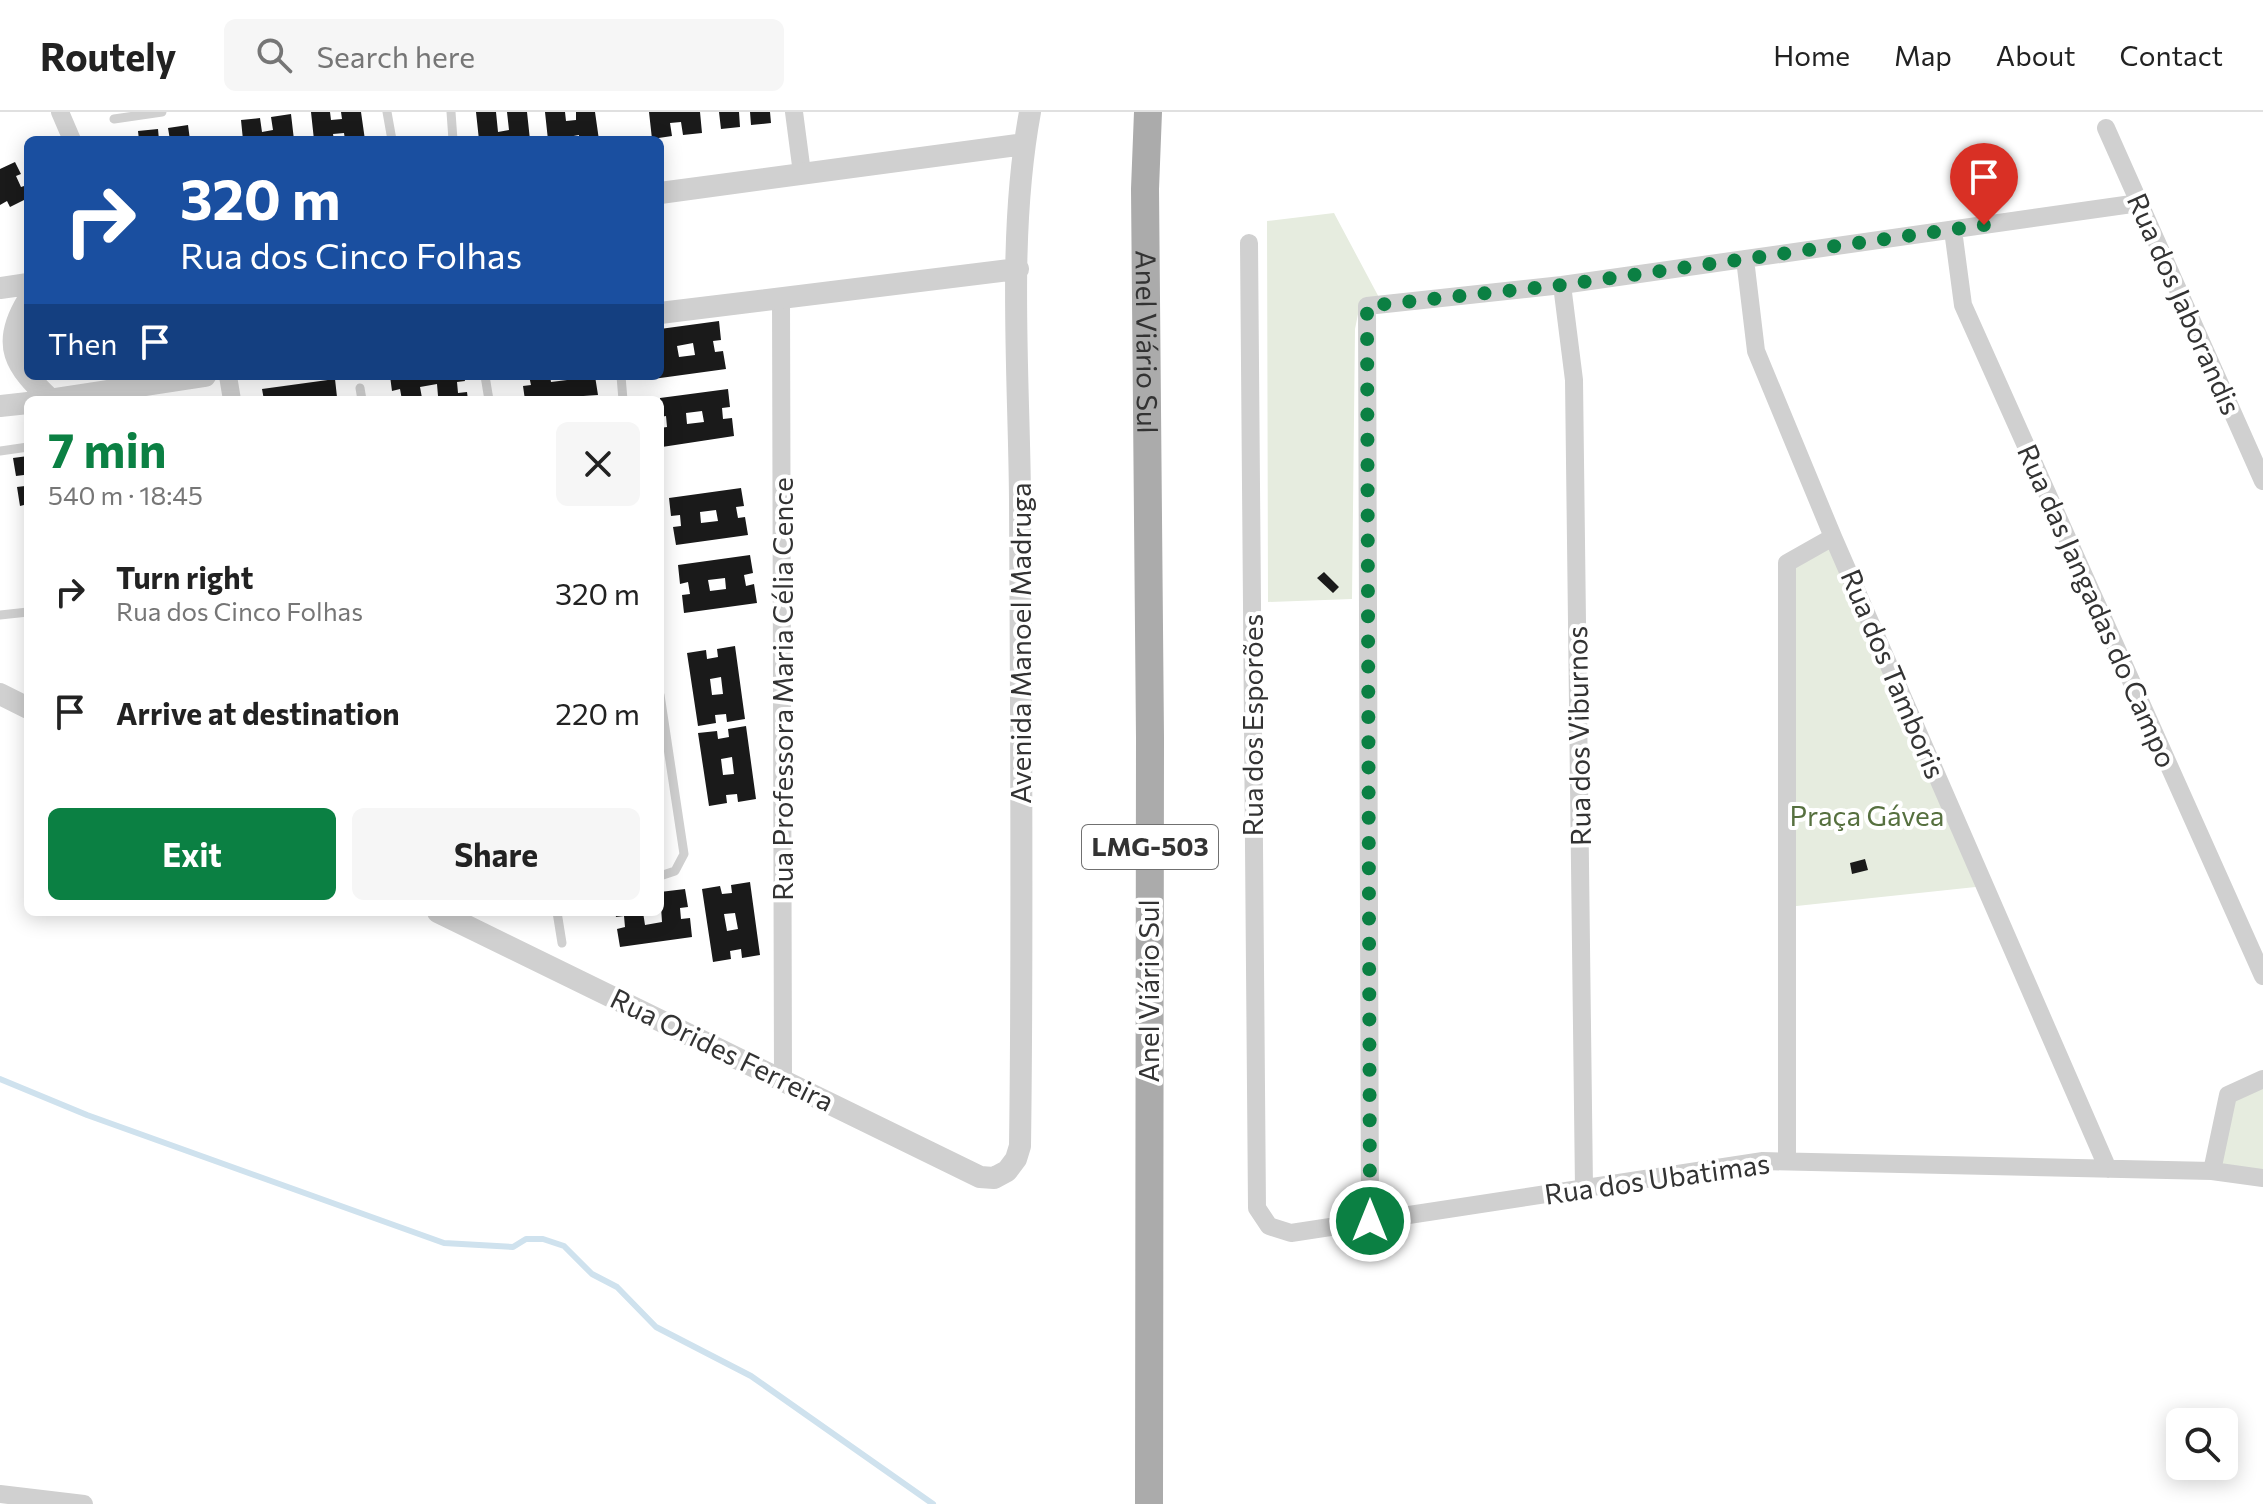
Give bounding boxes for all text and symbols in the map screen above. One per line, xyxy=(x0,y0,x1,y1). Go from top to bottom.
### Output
search box xyxy=(224,19,784,91)
text: Routely xyxy=(40,32,176,79)
icon: search xyxy=(252,33,296,77)
text: Search here xyxy=(316,37,475,74)
text: Home xyxy=(1773,38,1850,72)
text: Map xyxy=(1894,38,1952,72)
text: About xyxy=(1996,38,2076,72)
text: Contact xyxy=(2120,38,2223,72)
pin xyxy=(1950,143,2018,225)
icon: arrive xyxy=(1962,155,2006,199)
text: 320 m xyxy=(180,163,341,232)
icon: right xyxy=(48,168,152,272)
street label: Rua dos Jaborandis xyxy=(2121,188,2249,420)
text: Rua dos Cinco Folhas xyxy=(180,232,522,276)
street label: Anel Viário Sul xyxy=(1130,250,1165,434)
icon: arrive xyxy=(133,320,177,364)
text: Then xyxy=(48,324,117,361)
text: 7 min xyxy=(48,419,167,478)
button: close xyxy=(556,422,640,506)
street label: Rua das Jangadas do Campo xyxy=(2011,439,2185,773)
street label: Rua Professora Maria Célia Cence xyxy=(765,477,799,901)
text: 540 m · 18:45 xyxy=(48,479,203,510)
street label: Avenida Manoel Madruga xyxy=(1003,482,1037,804)
text: Turn right xyxy=(116,558,253,595)
street label: Rua dos Tamboris xyxy=(1835,564,1953,783)
icon: right xyxy=(48,570,92,614)
text: 320 m xyxy=(555,574,640,611)
text: Rua dos Cinco Folhas xyxy=(116,595,363,626)
street label: Rua dos Esporões xyxy=(1235,614,1269,836)
street label: Rua dos Viburnos xyxy=(1559,626,1597,846)
icon: arrive xyxy=(48,690,92,734)
text: Arrive at destination xyxy=(116,694,400,731)
text: 220 m xyxy=(555,694,640,731)
park label: Praça Gávea xyxy=(1790,798,1944,832)
button: Exit xyxy=(48,808,336,900)
button: Share xyxy=(352,808,640,900)
road number: LMG-503 xyxy=(1082,825,1218,869)
street label: Anel Viário Sul xyxy=(1131,899,1165,1083)
street label: Rua Orides Ferreira xyxy=(605,980,840,1118)
street label: Rua dos Ubatimas xyxy=(1542,1145,1772,1211)
position arrow xyxy=(1328,1179,1412,1263)
map controls xyxy=(2166,1408,2238,1480)
button: search xyxy=(2166,1408,2238,1480)

